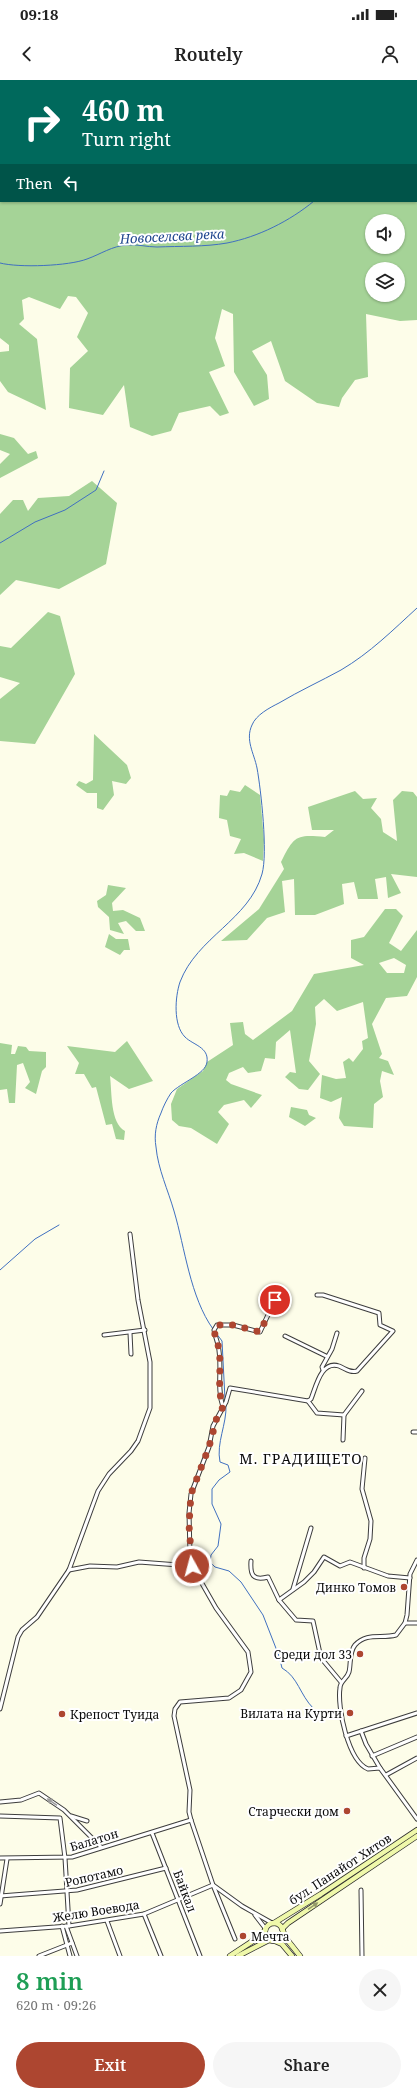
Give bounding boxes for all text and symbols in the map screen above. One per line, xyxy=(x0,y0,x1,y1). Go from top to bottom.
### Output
text: 09:18 xyxy=(20,4,58,24)
text: Routely xyxy=(174,42,243,66)
icon: back xyxy=(16,43,38,65)
icon: person xyxy=(379,43,401,65)
text: 460 m xyxy=(82,91,164,129)
icon: right xyxy=(16,96,68,148)
text: Turn right xyxy=(82,127,171,151)
icon: left xyxy=(60,172,82,194)
text: Then xyxy=(16,173,52,193)
map controls xyxy=(365,214,405,302)
button: sound xyxy=(365,214,405,254)
water label: Новоселсва река xyxy=(118,224,225,248)
button: layers xyxy=(365,262,405,302)
pin xyxy=(258,1283,292,1317)
icon: arrive xyxy=(264,1289,286,1311)
district label: М. ГРАДИЩЕТО xyxy=(239,1449,363,1468)
position arrow xyxy=(171,1545,213,1587)
place label: Динко Томов xyxy=(316,1579,396,1596)
marker: Динко Томов xyxy=(399,1582,409,1592)
place label: Среди дол 33 xyxy=(274,1646,352,1663)
marker: Среди дол 33 xyxy=(355,1649,365,1659)
place label: Вилата на Курти xyxy=(240,1705,342,1722)
place label: Крепост Туида xyxy=(70,1706,160,1723)
marker: Вилата на Курти xyxy=(345,1708,355,1718)
marker: Крепост Туида xyxy=(57,1709,67,1719)
one-way arrow xyxy=(46,1798,58,1805)
place label: Старчески дом xyxy=(248,1803,339,1820)
marker: Старчески дом xyxy=(342,1806,352,1816)
street label: Балатон xyxy=(68,1825,120,1855)
street label: бул. Панайот Хитов xyxy=(285,1829,395,1909)
street label: Ропотамо xyxy=(63,1861,125,1891)
street label: Байкал xyxy=(169,1868,201,1914)
street label: Желю Воевода xyxy=(50,1896,141,1926)
one-way arrow xyxy=(308,1902,318,1910)
place label: Мечта xyxy=(251,1928,290,1945)
marker: Мечта xyxy=(238,1931,248,1941)
text: 8 min xyxy=(16,1964,83,1997)
button: close xyxy=(359,1969,401,2011)
text: 620 m · 09:26 xyxy=(16,1996,96,2014)
button: Exit xyxy=(16,2042,205,2088)
button: Share xyxy=(213,2042,401,2088)

